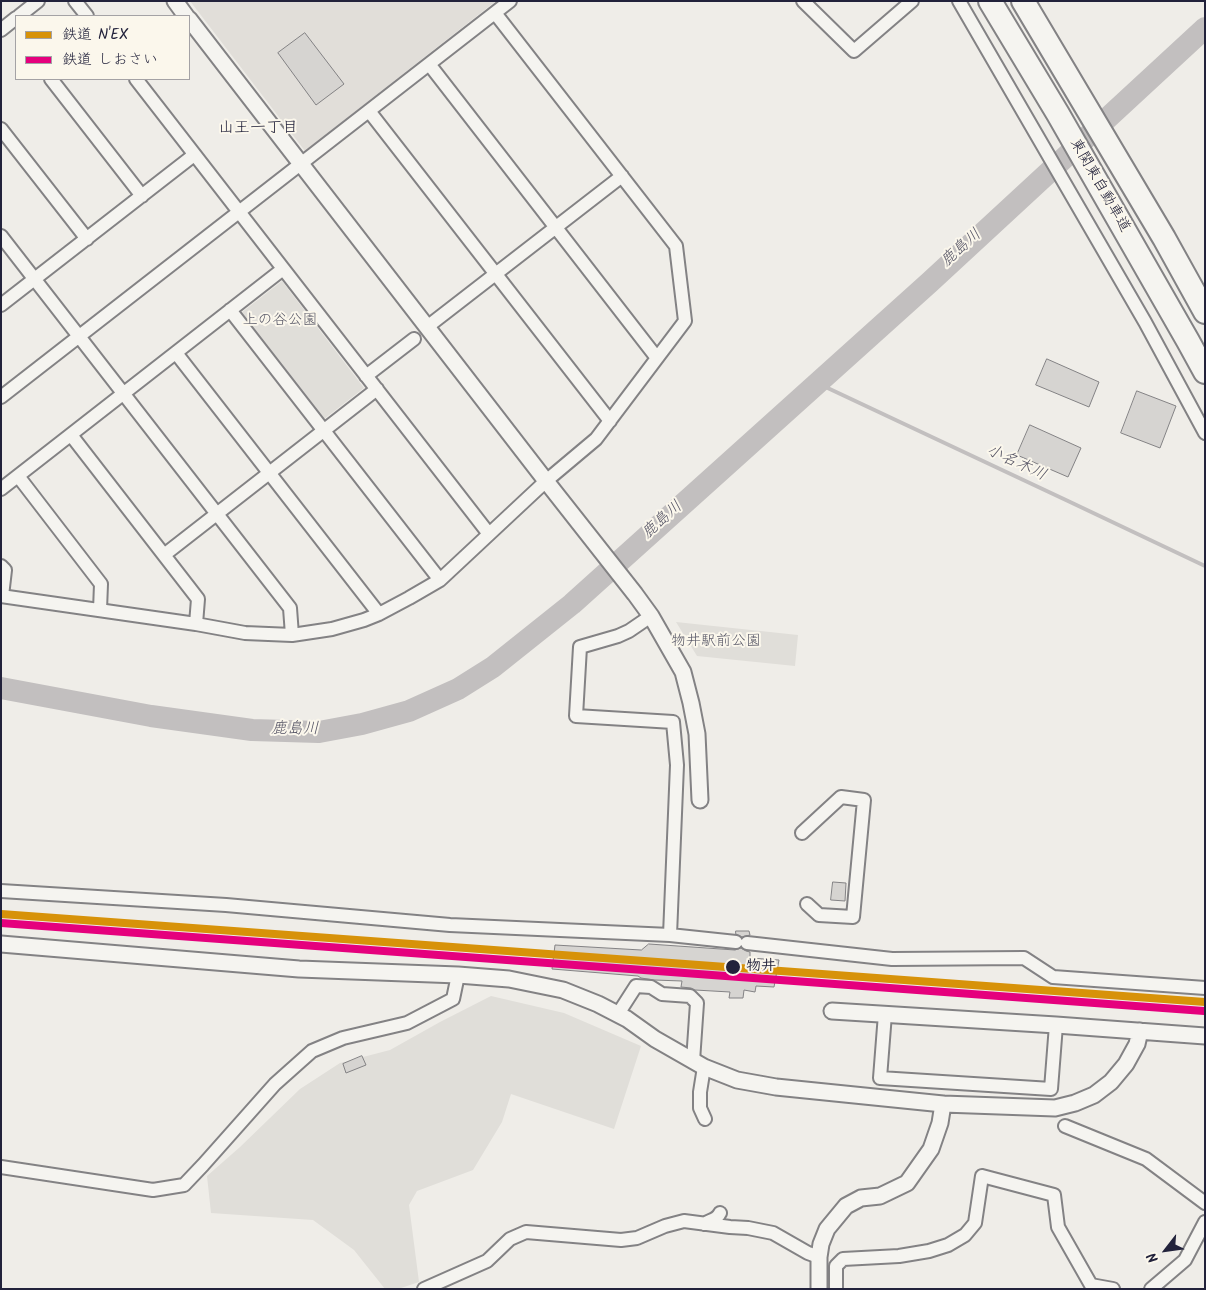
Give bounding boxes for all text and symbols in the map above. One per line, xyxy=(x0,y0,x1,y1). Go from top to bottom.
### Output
legend xyxy=(15,15,190,80)
text: 鉄道 N'EX xyxy=(62,23,128,47)
text: 鉄道 しおさい xyxy=(62,48,158,72)
district label: 山王一丁目 xyxy=(218,119,298,139)
street label: 東関東自動車道 xyxy=(1065,136,1133,236)
water label: 鹿島川 xyxy=(938,226,986,272)
park label: 上の谷公園 xyxy=(243,312,317,330)
water label: 小名木川 xyxy=(983,442,1049,486)
water label: 鹿島川 xyxy=(639,498,687,544)
park label: 物井駅前公園 xyxy=(671,633,761,651)
water label: 鹿島川 xyxy=(271,720,319,740)
marker: 物井 xyxy=(724,958,742,976)
place label: 物井 xyxy=(746,958,776,976)
north arrow xyxy=(1141,1225,1191,1275)
text: N xyxy=(1141,1248,1165,1267)

